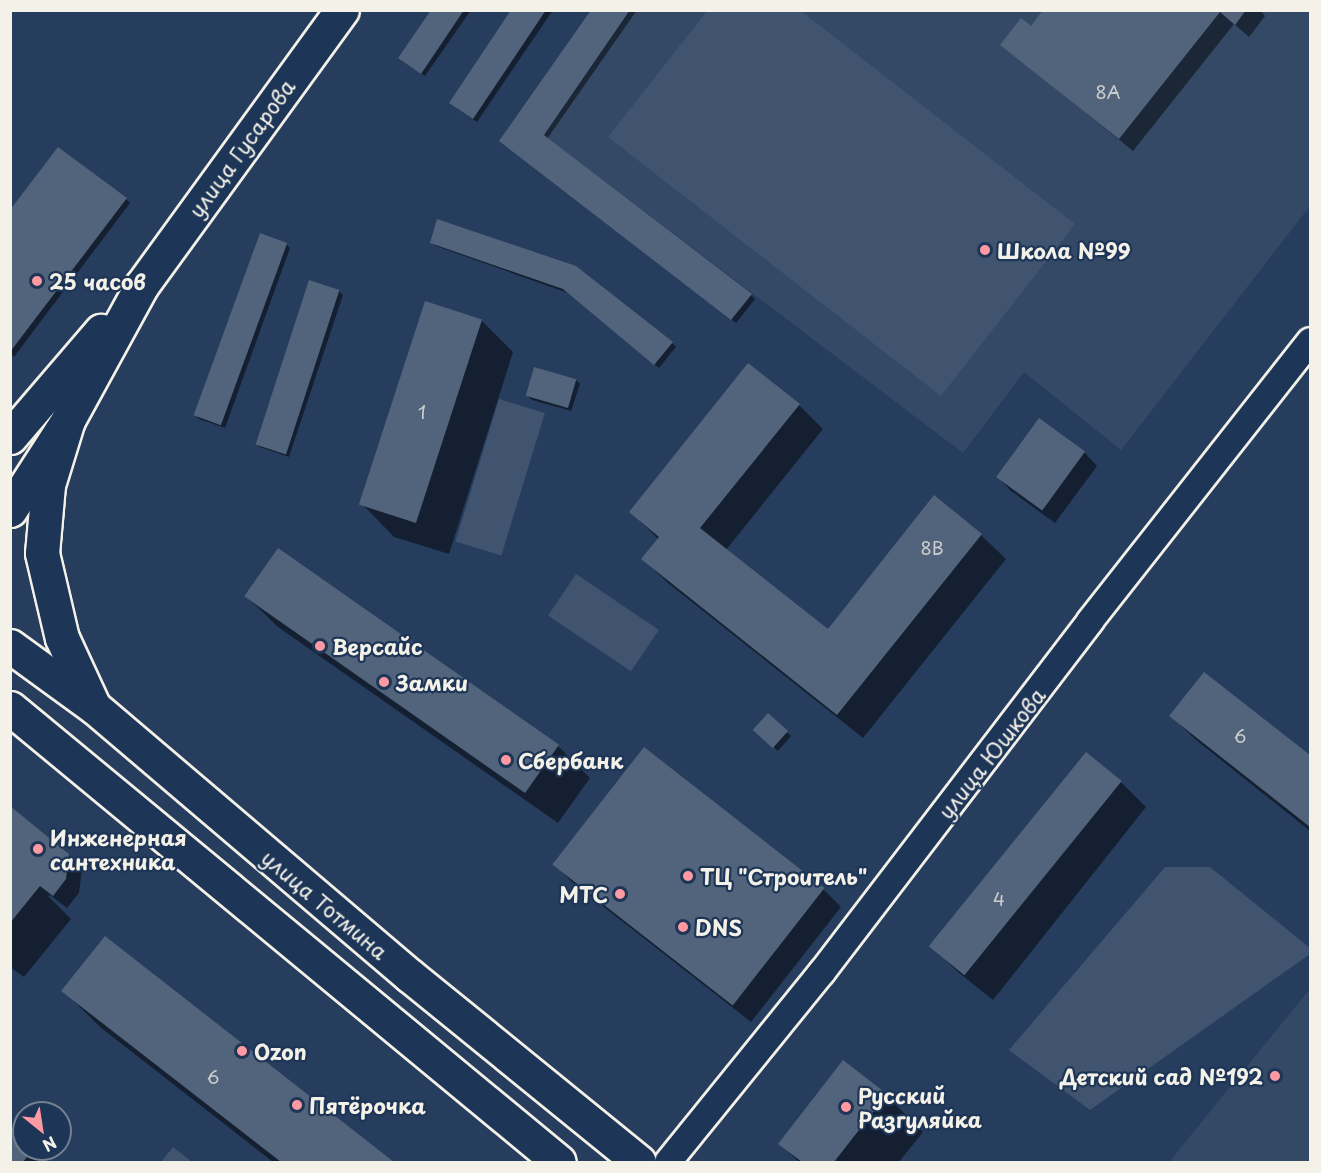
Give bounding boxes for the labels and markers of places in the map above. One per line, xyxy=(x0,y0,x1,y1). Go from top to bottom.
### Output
place label: Школа №99 xyxy=(997,237,1131,263)
marker: Школа №99 xyxy=(978,243,992,257)
place label: 25 часов xyxy=(49,268,146,294)
marker: 25 часов xyxy=(30,274,44,288)
place label: Версайс xyxy=(332,633,422,659)
marker: Версайс xyxy=(313,639,327,653)
place label: Замки xyxy=(396,669,468,695)
marker: Замки xyxy=(377,675,391,689)
place label: Сбербанк xyxy=(518,747,623,773)
marker: Сбербанк xyxy=(499,753,513,767)
place label: Инженерная сантехника xyxy=(50,824,187,874)
marker: Инженерная сантехника xyxy=(31,842,45,856)
place label: ТЦ "Строитель" xyxy=(700,863,868,889)
marker: ТЦ "Строитель" xyxy=(681,869,695,883)
place label: МТС xyxy=(559,881,608,907)
marker: МТС xyxy=(613,887,627,901)
place label: DNS xyxy=(695,914,742,940)
marker: DNS xyxy=(676,920,690,934)
place label: Ozon xyxy=(254,1038,307,1064)
marker: Ozon xyxy=(235,1044,249,1058)
place label: Детский сад №192 xyxy=(1059,1063,1263,1089)
marker: Детский сад №192 xyxy=(1268,1069,1282,1083)
place label: Русский Разгуляйка xyxy=(858,1082,982,1132)
place label: Пятёрочка xyxy=(309,1092,426,1118)
marker: Пятёрочка xyxy=(290,1098,304,1112)
marker: Русский Разгуляйка xyxy=(839,1100,853,1114)

